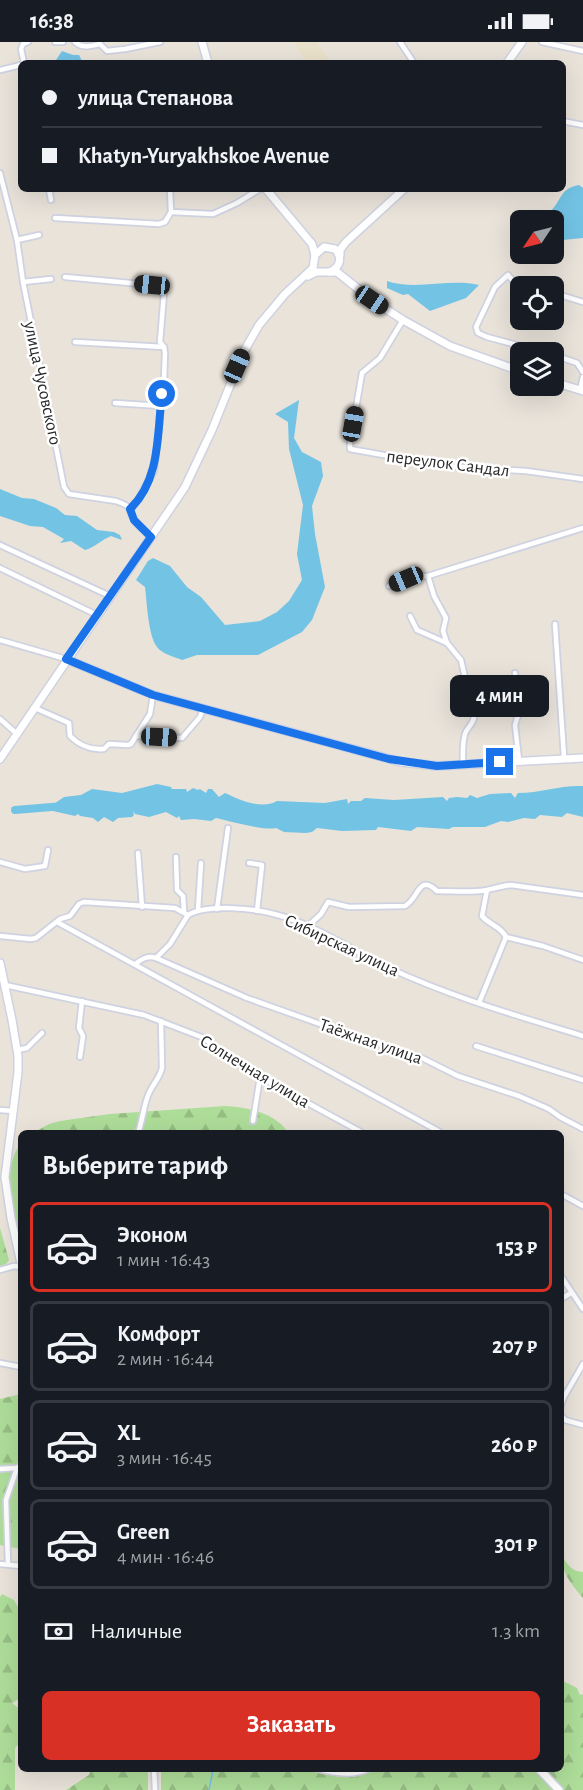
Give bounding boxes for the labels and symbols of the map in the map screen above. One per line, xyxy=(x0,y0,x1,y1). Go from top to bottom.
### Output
north arrow xyxy=(510,210,564,264)
car xyxy=(133,274,171,296)
car xyxy=(352,282,392,318)
street label: улица Чусовского xyxy=(20,319,64,447)
car xyxy=(221,346,253,386)
route start xyxy=(148,380,175,407)
car xyxy=(341,405,365,443)
street label: переулок Сандал xyxy=(385,448,511,480)
car xyxy=(386,564,426,594)
callout: 4 мин xyxy=(450,675,550,717)
car xyxy=(141,727,177,747)
route end xyxy=(486,748,513,775)
street label: Сибирская улица xyxy=(282,911,402,980)
street label: Таёжная улица xyxy=(317,1016,424,1068)
street label: Солнечная улица xyxy=(197,1032,312,1112)

